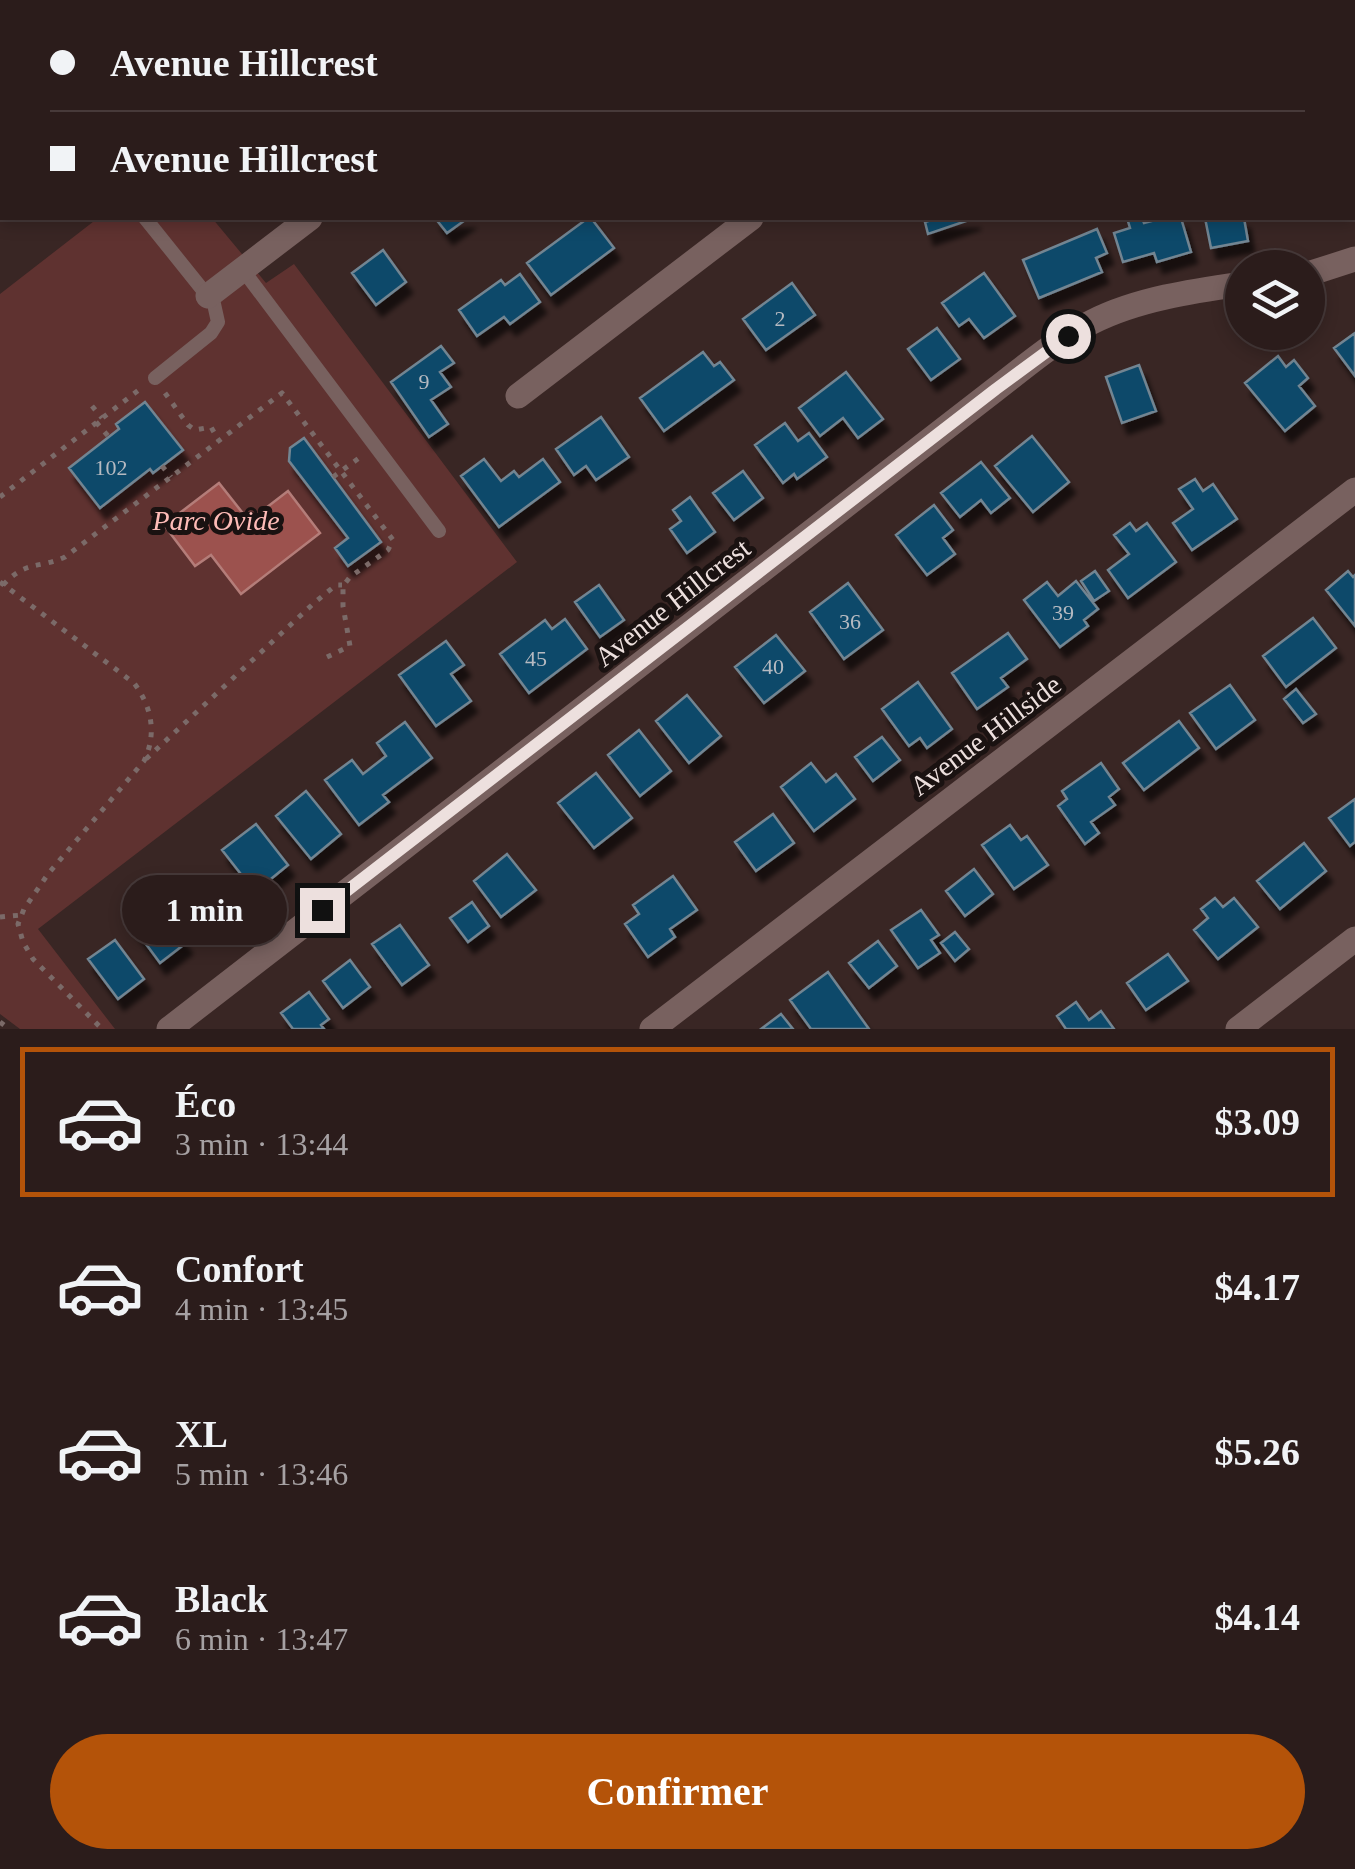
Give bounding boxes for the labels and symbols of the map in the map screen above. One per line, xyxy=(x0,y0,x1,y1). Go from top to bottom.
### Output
house number: 2 xyxy=(775,306,786,331)
route start xyxy=(1046,314,1091,359)
house number: 9 xyxy=(419,369,430,394)
house number: 102 xyxy=(95,455,128,480)
park label: Parc Ovide xyxy=(151,505,280,536)
street label: Avenue Hillcrest xyxy=(589,532,756,673)
house number: 39 xyxy=(1052,600,1074,625)
house number: 36 xyxy=(839,609,861,634)
house number: 45 xyxy=(525,646,547,671)
house number: 40 xyxy=(762,654,784,679)
street label: Avenue Hillside xyxy=(904,669,1067,802)
callout: 1 min xyxy=(122,875,287,945)
route end xyxy=(300,888,345,933)

